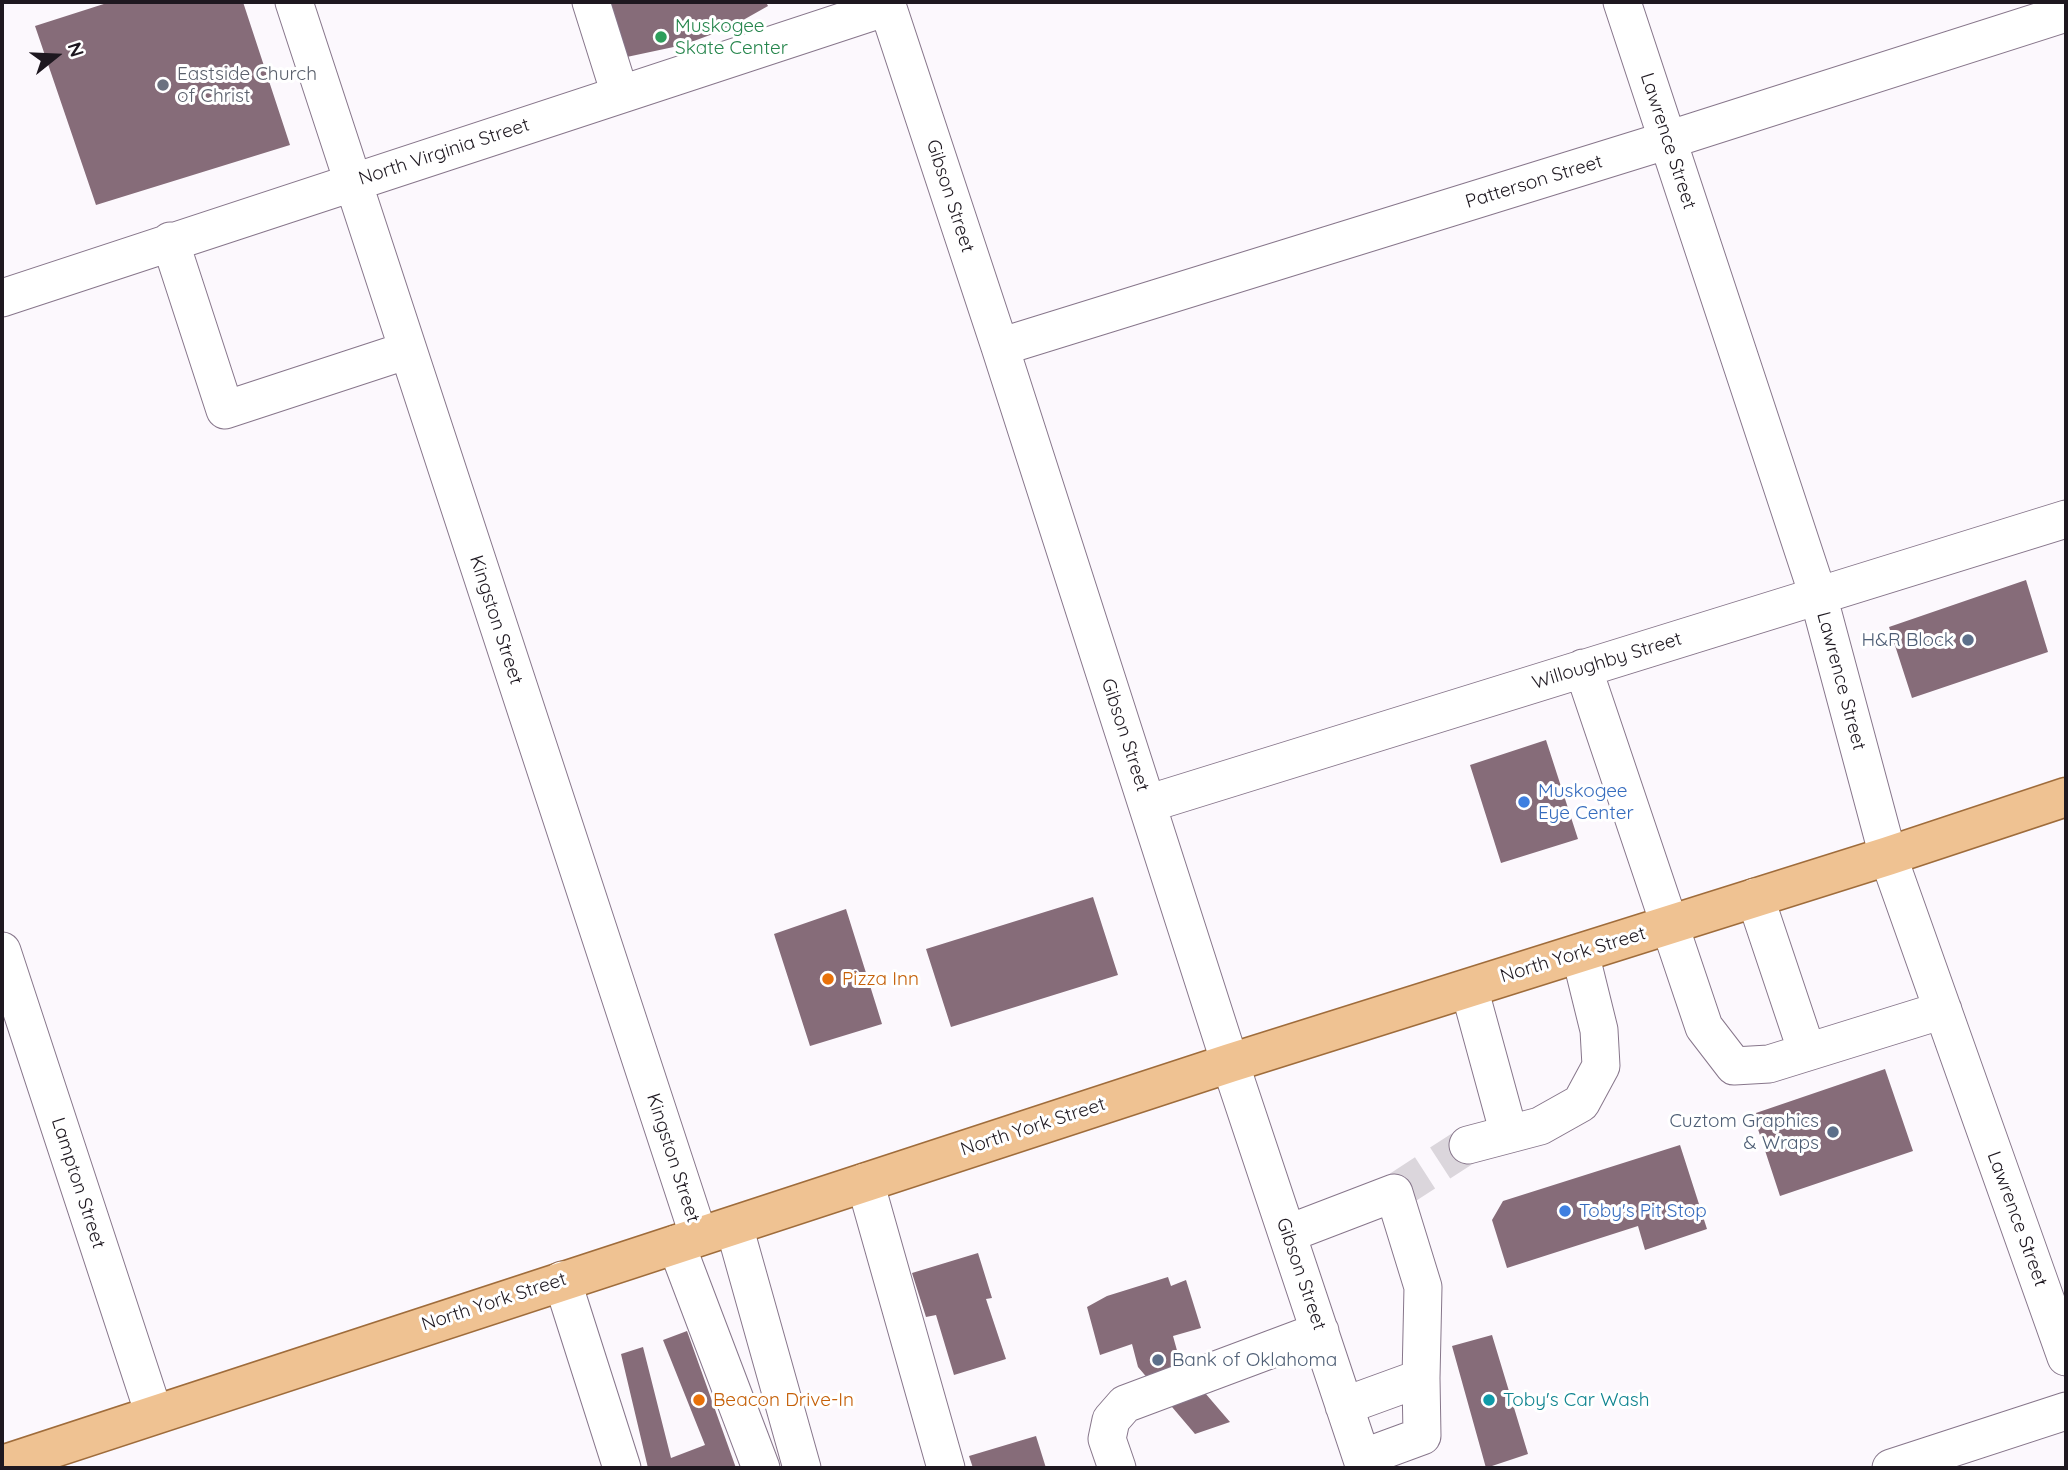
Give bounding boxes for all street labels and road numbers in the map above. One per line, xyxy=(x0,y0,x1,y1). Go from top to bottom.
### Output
street label: Lawrence Street xyxy=(1635,70,1701,212)
street label: North Virginia Street xyxy=(356,114,532,190)
street label: Gibson Street xyxy=(921,137,979,255)
street label: Patterson Street xyxy=(1463,150,1605,214)
street label: Kingston Street xyxy=(464,553,528,687)
street label: Lawrence Street xyxy=(1812,609,1870,753)
street label: Willoughby Street xyxy=(1529,627,1685,695)
street label: Gibson Street xyxy=(1096,676,1154,794)
street label: North York Street xyxy=(1497,922,1649,988)
street label: Kingston Street xyxy=(641,1091,705,1225)
street label: North York Street xyxy=(958,1093,1108,1161)
street label: Lampton Street xyxy=(46,1115,110,1251)
street label: Lawrence Street xyxy=(1982,1148,2052,1290)
street label: Gibson Street xyxy=(1271,1215,1331,1333)
street label: North York Street xyxy=(419,1268,569,1336)

